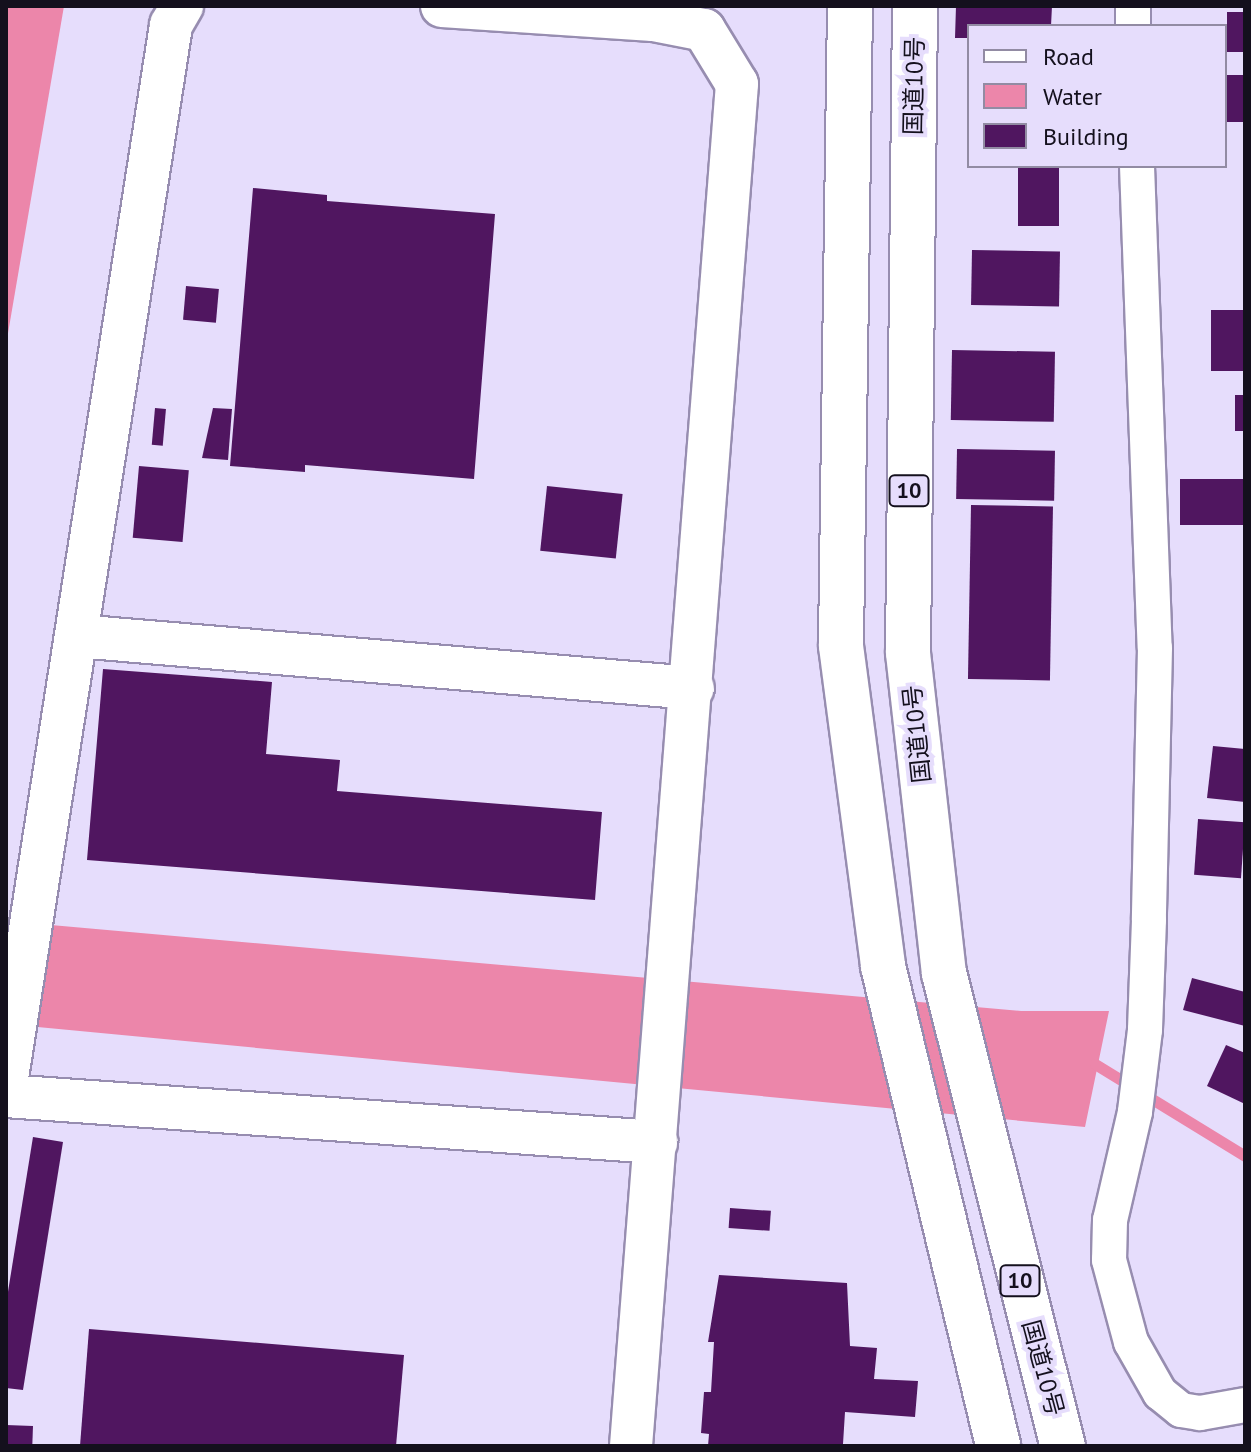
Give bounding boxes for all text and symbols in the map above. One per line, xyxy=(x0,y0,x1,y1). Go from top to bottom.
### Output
legend xyxy=(967,24,1227,168)
street label: 国道10号 xyxy=(899,37,929,135)
text: Road xyxy=(1043,41,1094,72)
text: Water xyxy=(1043,81,1102,112)
text: Building xyxy=(1043,121,1129,152)
road number: 10 xyxy=(887,473,931,509)
street label: 国道10号 xyxy=(898,684,936,784)
road number: 10 xyxy=(998,1263,1042,1299)
street label: 国道10号 xyxy=(1016,1317,1070,1419)

